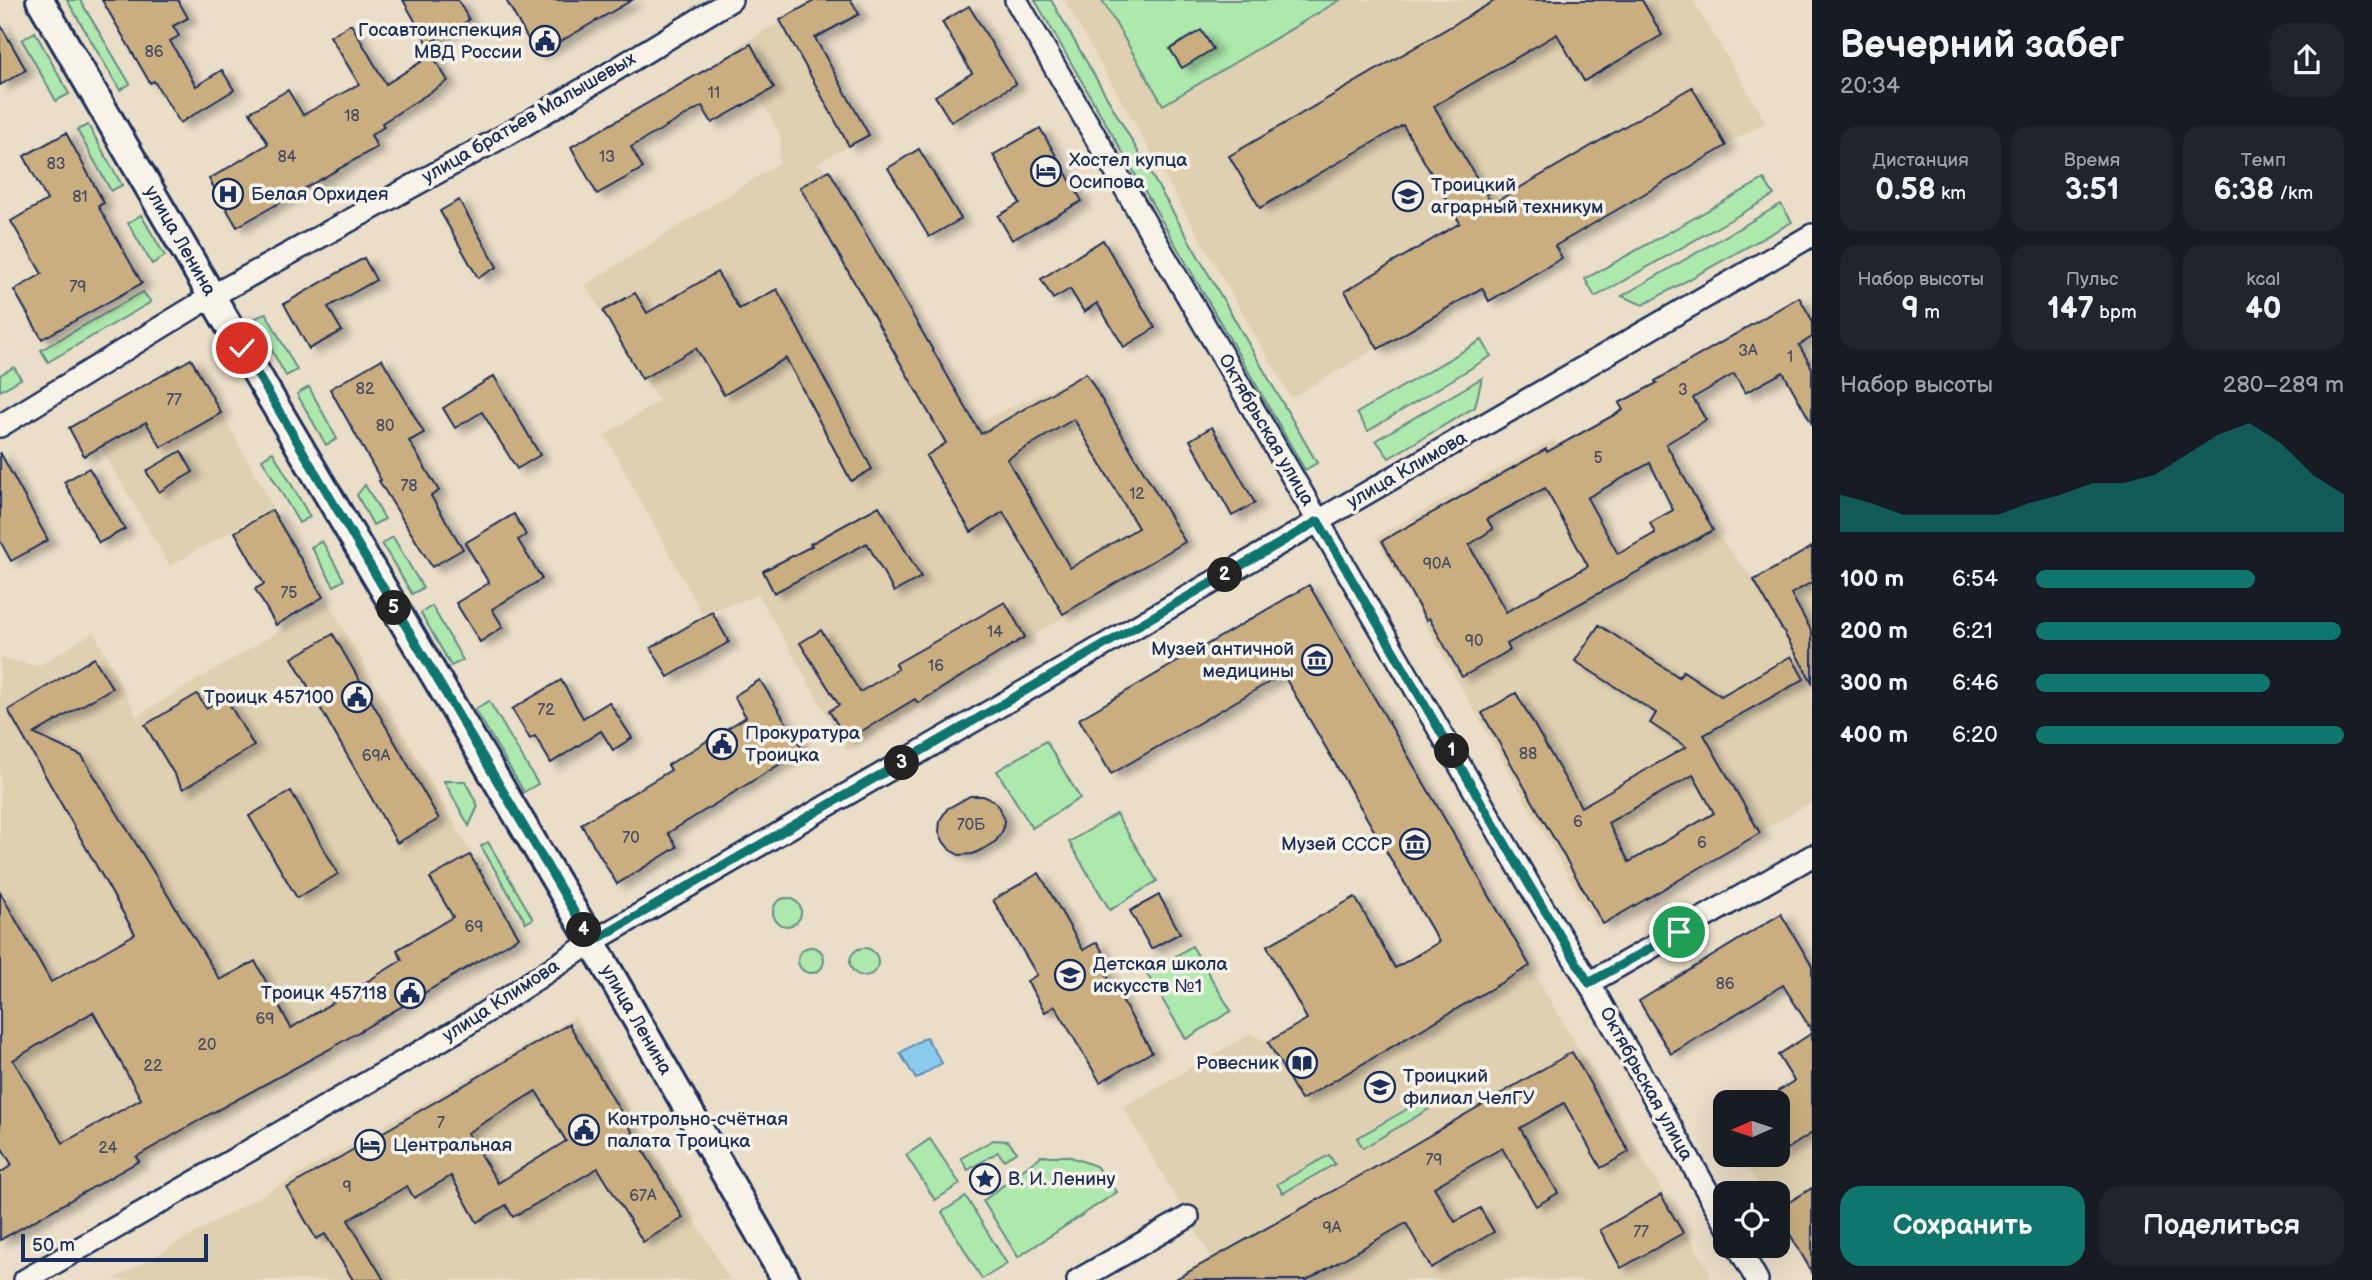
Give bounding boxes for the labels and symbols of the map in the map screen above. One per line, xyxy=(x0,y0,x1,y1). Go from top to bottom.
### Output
place label: Госавтоинспекция МВД России xyxy=(358,19,522,64)
public building icon: Госавтоинспекция МВД России xyxy=(528,24,562,58)
house number: 86 xyxy=(144,43,164,62)
street label: улица братьев Малышевых xyxy=(418,47,640,189)
house number: 11 xyxy=(708,84,720,103)
house number: 18 xyxy=(344,107,360,126)
house number: 84 xyxy=(277,148,297,167)
house number: 13 xyxy=(599,148,615,167)
place label: Хостел купца Осипова xyxy=(1069,149,1187,194)
hotel icon: Хостел купца Осипова xyxy=(1029,154,1063,188)
house number: 83 xyxy=(46,155,66,174)
place label: Троицкий аграрный техникум xyxy=(1431,174,1603,219)
hospital icon: Белая Орхидея xyxy=(211,177,245,211)
school or university icon: Троицкий аграрный техникум xyxy=(1391,179,1425,213)
street label: улица Ленина xyxy=(139,182,221,300)
place label: Белая Орхидея xyxy=(251,183,388,206)
house number: 81 xyxy=(72,188,88,207)
house number: 79 xyxy=(69,278,87,297)
pin xyxy=(212,318,272,378)
house number: 3А xyxy=(1738,342,1758,361)
house number: 1 xyxy=(1787,348,1793,367)
street label: Октябрьская улица xyxy=(1213,350,1319,510)
house number: 82 xyxy=(356,380,375,399)
house number: 3 xyxy=(1678,381,1688,400)
house number: 77 xyxy=(166,391,182,410)
house number: 80 xyxy=(376,417,394,436)
street label: улица Климова xyxy=(1343,426,1471,514)
house number: 5 xyxy=(1593,449,1603,468)
house number: 78 xyxy=(400,477,418,496)
house number: 12 xyxy=(1129,485,1145,504)
house number: 90А xyxy=(1423,555,1451,574)
pin: 2 xyxy=(1208,558,1242,592)
house number: 75 xyxy=(280,584,298,603)
pin: 5 xyxy=(376,590,412,626)
house number: 14 xyxy=(987,623,1003,642)
house number: 90 xyxy=(1465,632,1483,651)
place label: Музей античной медицины xyxy=(1151,638,1294,683)
museum icon: Музей античной медицины xyxy=(1300,643,1334,677)
house number: 16 xyxy=(928,657,944,676)
public building icon: Троицк 457100 xyxy=(340,680,374,714)
place label: Троицк 457100 xyxy=(204,686,334,709)
house number: 72 xyxy=(537,701,555,720)
place label: Прокуратура Троицка xyxy=(745,722,860,767)
public building icon: Прокуратура Троицка xyxy=(705,727,739,761)
pin: 1 xyxy=(1434,734,1470,768)
house number: 88 xyxy=(1519,745,1537,764)
pin: 3 xyxy=(884,746,920,780)
house number: 69А xyxy=(362,747,391,766)
house number: 6 xyxy=(1573,813,1583,832)
house number: 70Б xyxy=(957,816,986,835)
museum icon: Музей СССР xyxy=(1398,827,1432,861)
house number: 70 xyxy=(622,829,640,848)
place label: Музей СССР xyxy=(1281,833,1392,856)
house number: 6 xyxy=(1697,834,1707,853)
pin xyxy=(1649,902,1709,962)
pin: 4 xyxy=(566,912,602,948)
house number: 69 xyxy=(464,918,484,937)
place label: Детская школа искусств №1 xyxy=(1093,953,1228,998)
street label: улица Климова xyxy=(438,955,564,1047)
school or university icon: Детская школа искусств №1 xyxy=(1053,958,1087,992)
street label: улица Ленина xyxy=(595,961,677,1079)
house number: 86 xyxy=(1715,975,1735,994)
public building icon: Троицк 457118 xyxy=(393,976,427,1010)
place label: Троицк 457118 xyxy=(261,982,387,1005)
street label: Октябрьская улица xyxy=(1594,1003,1698,1165)
house number: 69 xyxy=(255,1010,275,1029)
house number: 20 xyxy=(198,1036,216,1055)
library icon: Ровесник xyxy=(1285,1046,1319,1080)
place label: Ровесник xyxy=(1196,1052,1279,1075)
house number: 22 xyxy=(144,1057,163,1076)
place label: Троицкий филиал ЧелГУ xyxy=(1403,1065,1535,1110)
school or university icon: Троицкий филиал ЧелГУ xyxy=(1363,1070,1397,1104)
north arrow xyxy=(1713,1090,1790,1167)
place label: Контрольно-счётная палата Троицка xyxy=(607,1108,788,1153)
public building icon: Контрольно-счётная палата Троицка xyxy=(567,1113,601,1147)
house number: 7 xyxy=(437,1114,445,1133)
hotel icon: Центральная xyxy=(353,1128,387,1162)
place label: Центральная xyxy=(393,1134,512,1157)
house number: 24 xyxy=(99,1139,118,1158)
house number: 79 xyxy=(1425,1151,1443,1170)
place icon: В. И. Ленину xyxy=(968,1162,1002,1196)
place label: В. И. Ленину xyxy=(1008,1168,1116,1191)
house number: 9 xyxy=(342,1178,352,1197)
house number: 67А xyxy=(629,1187,657,1206)
house number: 9А xyxy=(1323,1219,1342,1238)
house number: 77 xyxy=(1633,1223,1649,1242)
scale bar xyxy=(21,1231,208,1263)

